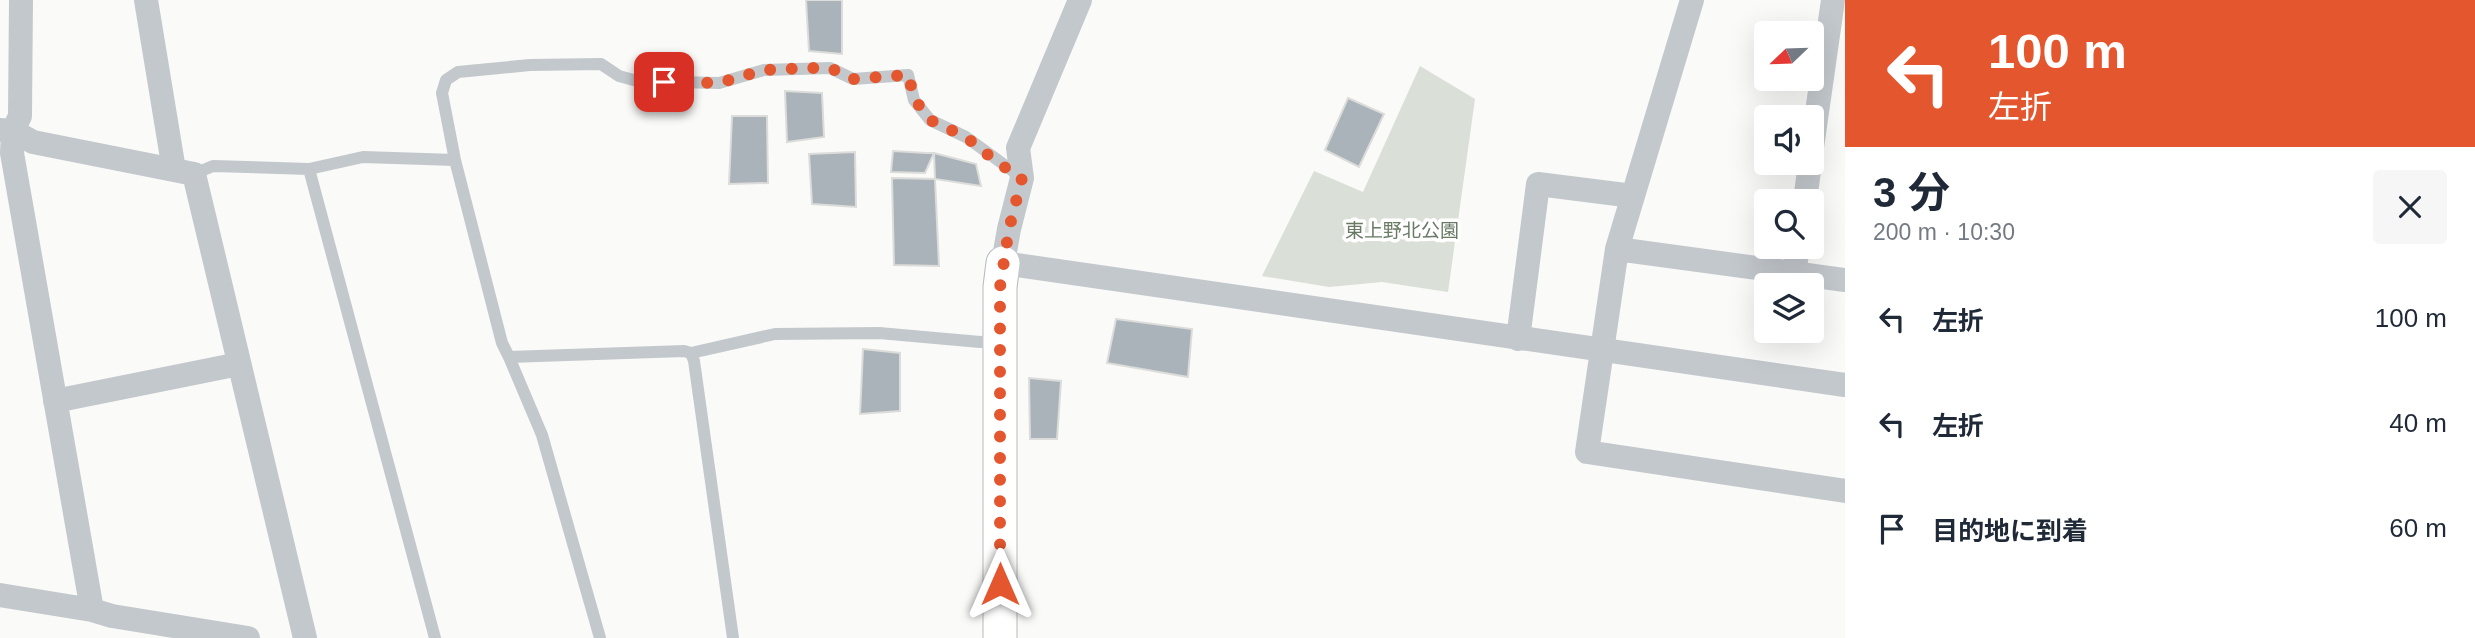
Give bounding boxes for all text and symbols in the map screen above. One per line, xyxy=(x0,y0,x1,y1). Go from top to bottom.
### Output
north arrow xyxy=(1754,21,1824,91)
map controls xyxy=(1754,21,1824,343)
text: 100 m xyxy=(1988,24,2127,78)
icon: left xyxy=(1873,28,1964,119)
pin xyxy=(634,52,694,112)
icon: arrive xyxy=(645,63,683,101)
text: 左折 xyxy=(1988,89,2052,125)
button: sound xyxy=(1754,105,1824,175)
text: 3 分 xyxy=(1873,169,1950,216)
button: close xyxy=(2373,170,2447,244)
button: search xyxy=(1754,189,1824,259)
text: 200 m · 10:30 xyxy=(1873,219,2015,245)
park label: 東上野北公園 xyxy=(1345,220,1459,241)
button: layers xyxy=(1754,273,1824,343)
icon: left xyxy=(1873,300,1911,338)
text: 100 m xyxy=(2375,303,2447,333)
text: 左折 xyxy=(1932,306,1984,336)
icon: left xyxy=(1873,405,1911,443)
text: 40 m xyxy=(2389,408,2447,438)
text: 左折 xyxy=(1932,411,1984,441)
icon: arrive xyxy=(1873,510,1911,548)
text: 60 m xyxy=(2389,513,2447,543)
text: 目的地に到着 xyxy=(1932,516,2088,546)
position arrow xyxy=(963,547,1037,621)

